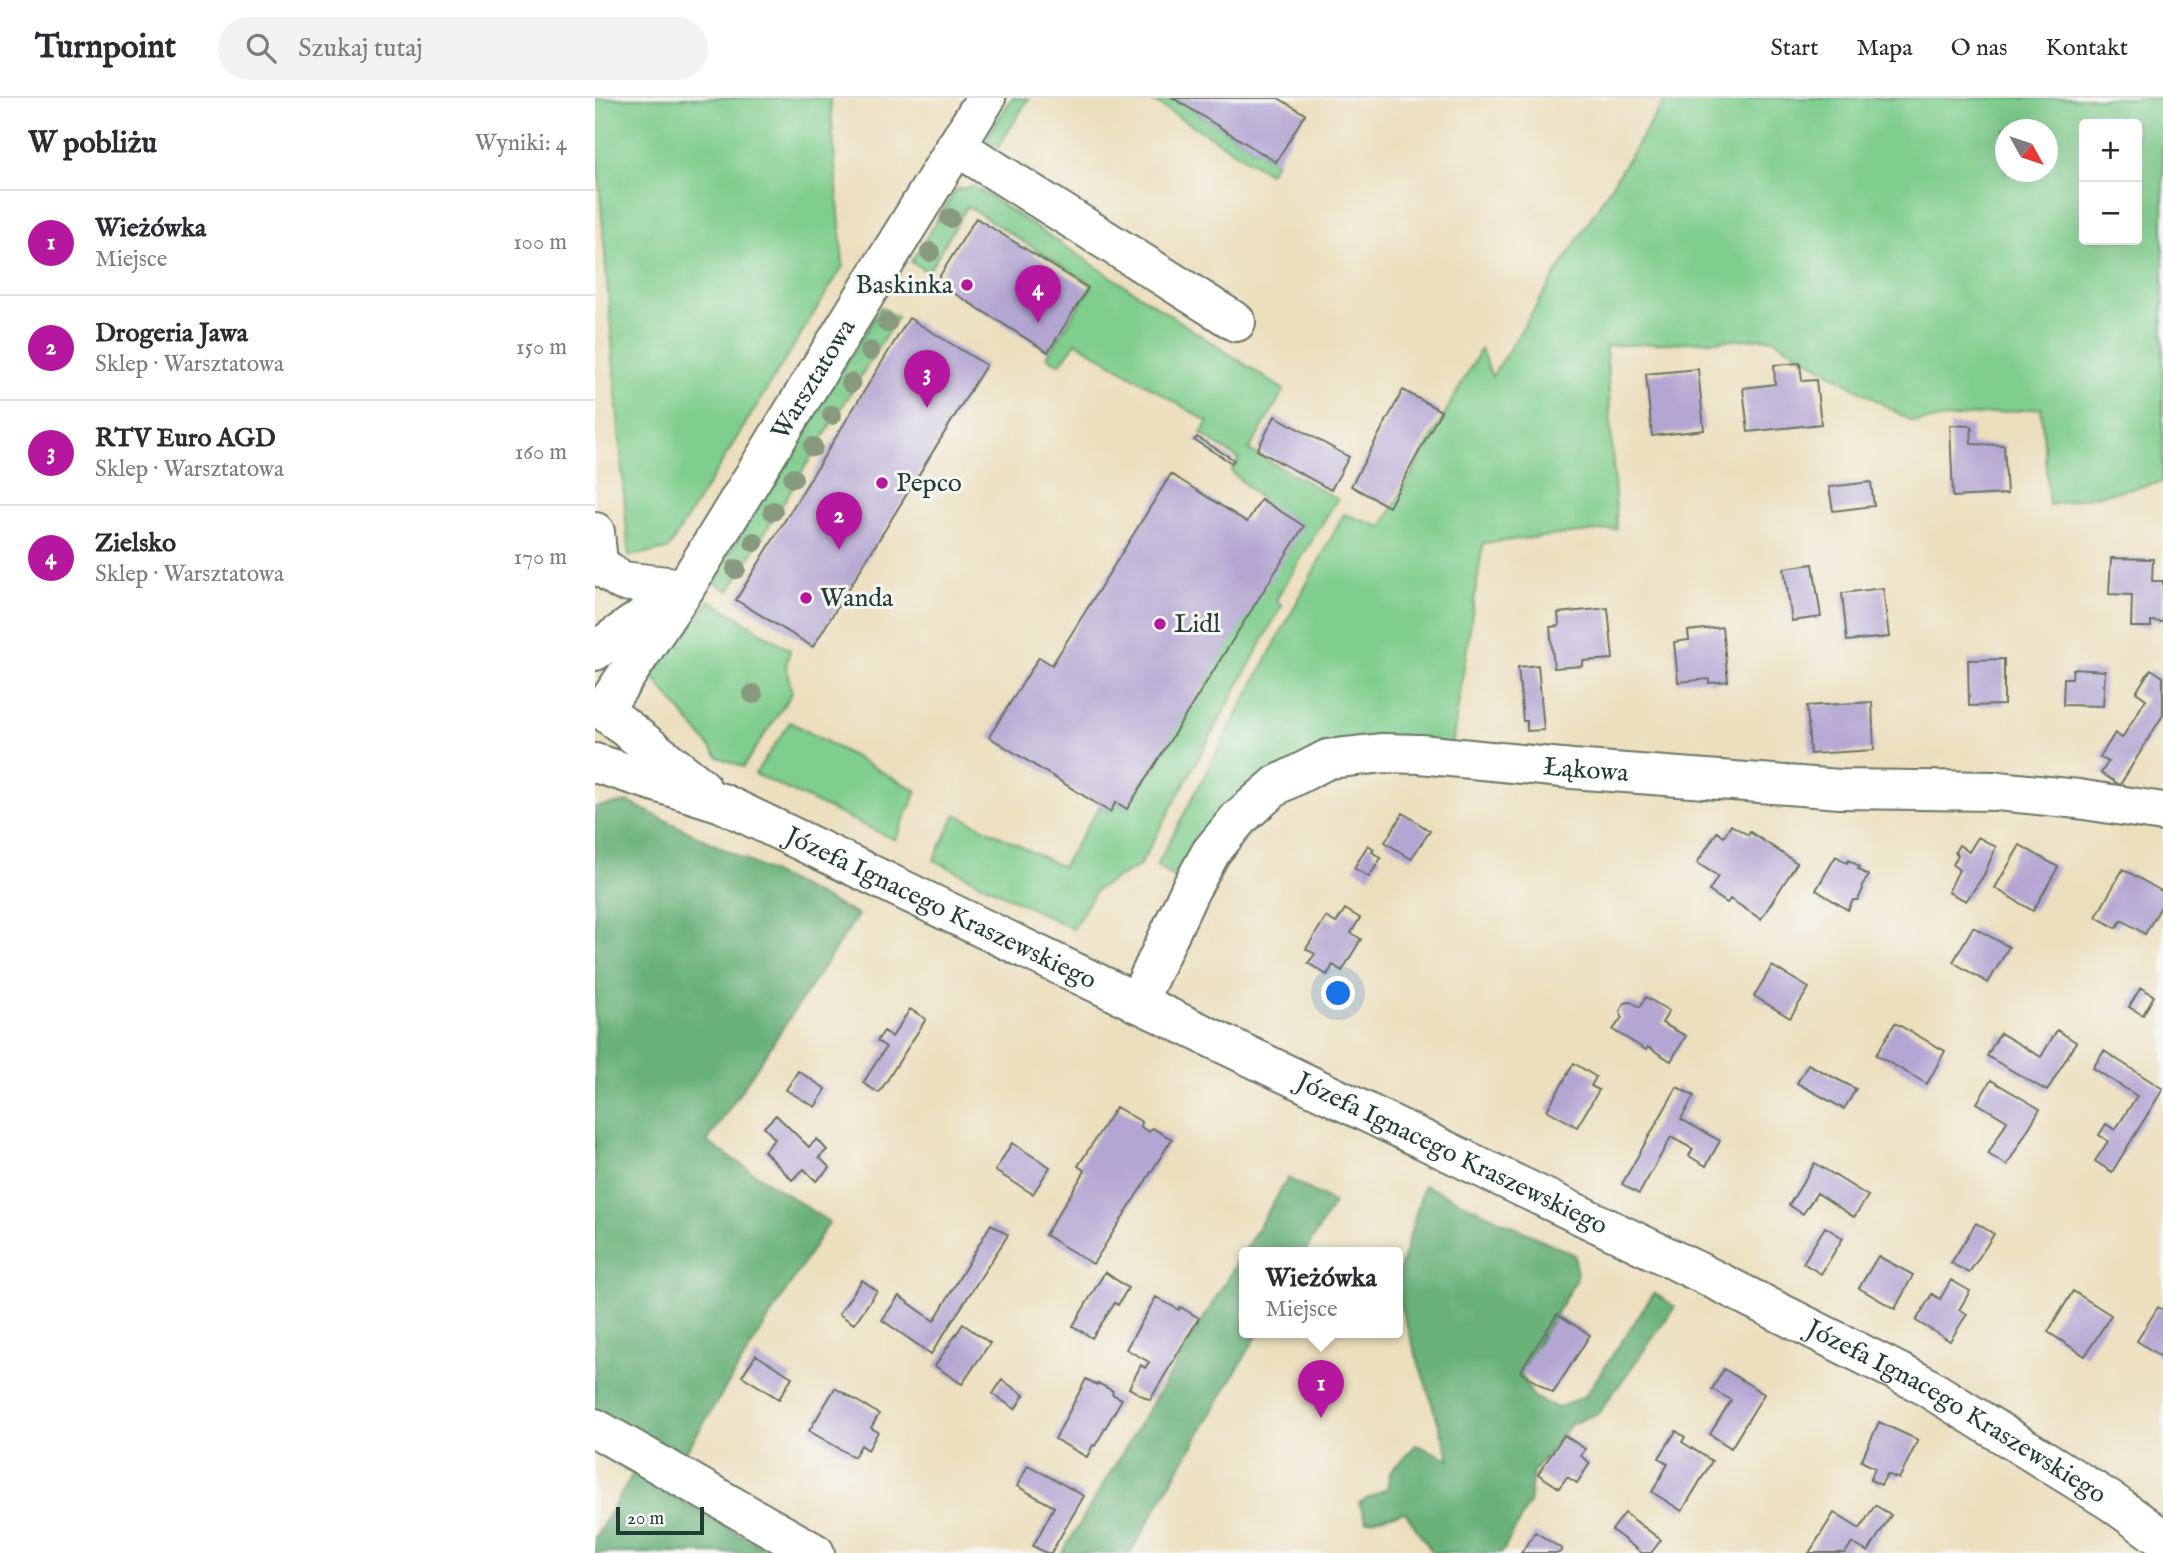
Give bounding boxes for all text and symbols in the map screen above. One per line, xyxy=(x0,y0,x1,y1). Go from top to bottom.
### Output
search box xyxy=(218,17,708,80)
text: Turnpoint xyxy=(35,27,176,69)
icon: search xyxy=(242,29,280,67)
text: Szukaj tutaj xyxy=(298,32,423,65)
text: Start xyxy=(1770,33,1818,64)
text: Mapa xyxy=(1856,33,1913,64)
text: O nas xyxy=(1951,33,2007,64)
text: Kontakt xyxy=(2045,33,2128,64)
north arrow xyxy=(1995,119,2058,182)
map controls xyxy=(2079,119,2142,245)
button: + xyxy=(2079,119,2142,182)
text: W pobliżu xyxy=(28,125,157,163)
text: Wyniki: 4 xyxy=(475,129,567,158)
button: − xyxy=(2079,182,2142,245)
text: Wieżówka xyxy=(95,212,206,245)
text: 1 xyxy=(47,228,55,257)
text: 100 m xyxy=(513,228,567,257)
text: Miejsce xyxy=(95,245,167,274)
pin: 4 xyxy=(1015,265,1061,323)
place label: Baskinka xyxy=(856,269,954,302)
marker: Baskinka xyxy=(959,277,975,293)
street label: Warsztatowa xyxy=(764,312,863,446)
text: Drogeria Jawa xyxy=(95,317,248,350)
text: 2 xyxy=(46,333,56,362)
text: 150 m xyxy=(516,333,567,362)
text: Sklep · Warsztatowa xyxy=(95,350,284,379)
pin: 3 xyxy=(904,350,950,408)
text: RTV Euro AGD xyxy=(95,422,276,455)
text: 3 xyxy=(47,438,55,467)
text: 160 m xyxy=(515,438,567,467)
text: Sklep · Warsztatowa xyxy=(95,455,284,484)
place label: Pepco xyxy=(896,467,962,500)
marker: Pepco xyxy=(874,475,890,491)
pin: 2 xyxy=(816,492,862,550)
text: Zielsko xyxy=(95,527,176,560)
text: 4 xyxy=(45,543,57,572)
text: 170 m xyxy=(514,543,567,572)
text: Sklep · Warsztatowa xyxy=(95,560,284,589)
place label: Wanda xyxy=(820,582,894,615)
marker: Wanda xyxy=(798,590,814,606)
place label: Lidl xyxy=(1174,608,1221,641)
marker: Lidl xyxy=(1152,616,1168,632)
street label: Łąkowa xyxy=(1542,750,1631,790)
street label: Józefa Ignacego Kraszewskiego xyxy=(777,818,1102,997)
your location xyxy=(1321,976,1355,1010)
street label: Józefa Ignacego Kraszewskiego xyxy=(1288,1063,1613,1242)
popup xyxy=(1239,1247,1403,1338)
text: Wieżówka xyxy=(1265,1262,1377,1295)
text: Miejsce xyxy=(1265,1295,1338,1324)
street label: Józefa Ignacego Kraszewskiego xyxy=(1798,1311,2113,1511)
pin: 1 xyxy=(1298,1360,1344,1418)
scale bar xyxy=(616,1504,703,1536)
text: 20 m xyxy=(627,1507,664,1531)

